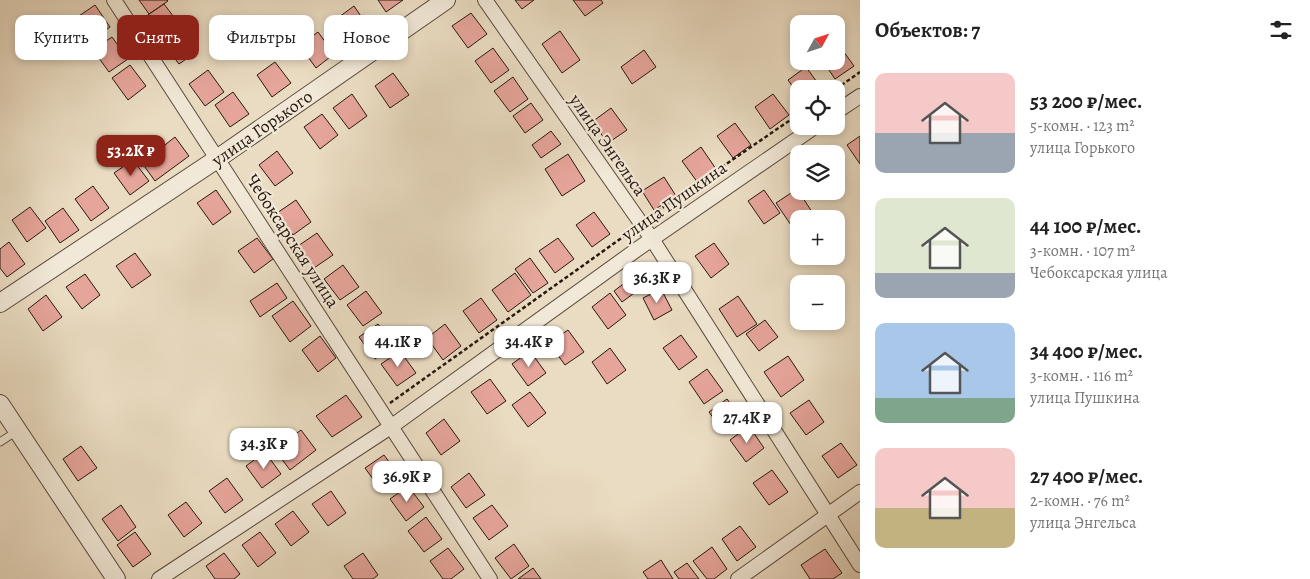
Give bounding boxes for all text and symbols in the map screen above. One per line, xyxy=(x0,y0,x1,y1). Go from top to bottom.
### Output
chip: Купить xyxy=(15,15,107,60)
chip: Снять xyxy=(117,15,199,60)
chip: Фильтры xyxy=(209,15,314,60)
chip: Новое xyxy=(324,15,408,60)
north arrow xyxy=(790,15,845,70)
map controls xyxy=(790,15,845,330)
text: Объектов: 7 xyxy=(875,16,980,44)
icon: filters xyxy=(1267,16,1295,44)
button: locate xyxy=(790,80,845,135)
street label: улица Горького xyxy=(206,84,317,172)
text: 53 200 ₽/мес. xyxy=(1030,87,1142,115)
street label: улица Энгельса xyxy=(563,88,653,201)
icon: home xyxy=(915,93,975,153)
text: 5-комн. · 123 m² xyxy=(1030,115,1135,137)
pin: 53.2K ₽ xyxy=(85,134,177,177)
text: улица Горького xyxy=(1030,137,1135,159)
text: 53.2K ₽ xyxy=(107,140,155,162)
button: layers xyxy=(790,145,845,200)
street label: улица Пушкина xyxy=(616,155,732,247)
street label: Чебоксарская улица xyxy=(241,170,346,313)
button: + xyxy=(790,210,845,265)
text: 44 100 ₽/мес. xyxy=(1030,212,1142,240)
icon: home xyxy=(915,218,975,278)
text: 3-комн. · 107 m² xyxy=(1030,240,1135,262)
pin: 36.3K ₽ xyxy=(611,262,703,304)
text: Чебоксарская улица xyxy=(1030,262,1168,284)
text: 36.3K ₽ xyxy=(633,267,681,289)
button: − xyxy=(790,275,845,330)
pin: 44.1K ₽ xyxy=(352,326,444,368)
pin: 34.4K ₽ xyxy=(483,326,575,368)
text: 44.1K ₽ xyxy=(375,331,421,353)
text: 34.4K ₽ xyxy=(505,331,553,353)
text: 34 400 ₽/мес. xyxy=(1030,337,1143,365)
icon: home xyxy=(915,343,975,403)
text: 3-комн. · 116 m² xyxy=(1030,365,1133,387)
text: улица Пушкина xyxy=(1030,387,1140,409)
pin: 27.4K ₽ xyxy=(701,402,793,444)
text: 27.4K ₽ xyxy=(723,407,771,429)
pin: 34.3K ₽ xyxy=(218,428,310,470)
text: 34.3K ₽ xyxy=(240,433,288,455)
pin: 36.9K ₽ xyxy=(361,460,453,503)
text: 27 400 ₽/мес. xyxy=(1030,462,1143,490)
text: 36.9K ₽ xyxy=(383,466,431,488)
icon: home xyxy=(915,468,975,528)
text: 2-комн. · 76 m² xyxy=(1030,490,1130,512)
text: улица Энгельса xyxy=(1030,512,1136,534)

